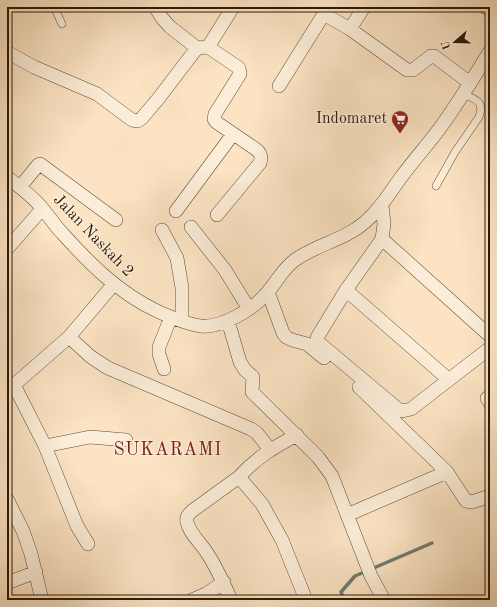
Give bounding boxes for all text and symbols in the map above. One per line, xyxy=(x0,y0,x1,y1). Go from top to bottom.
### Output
north arrow xyxy=(435,22,475,62)
text: U xyxy=(440,39,454,51)
supermarket icon: Indomaret xyxy=(390,109,410,134)
place label: Indomaret xyxy=(316,111,387,127)
street label: Jalan Naskah 2 xyxy=(50,192,136,280)
district label: SUKARAMI xyxy=(114,441,222,459)

